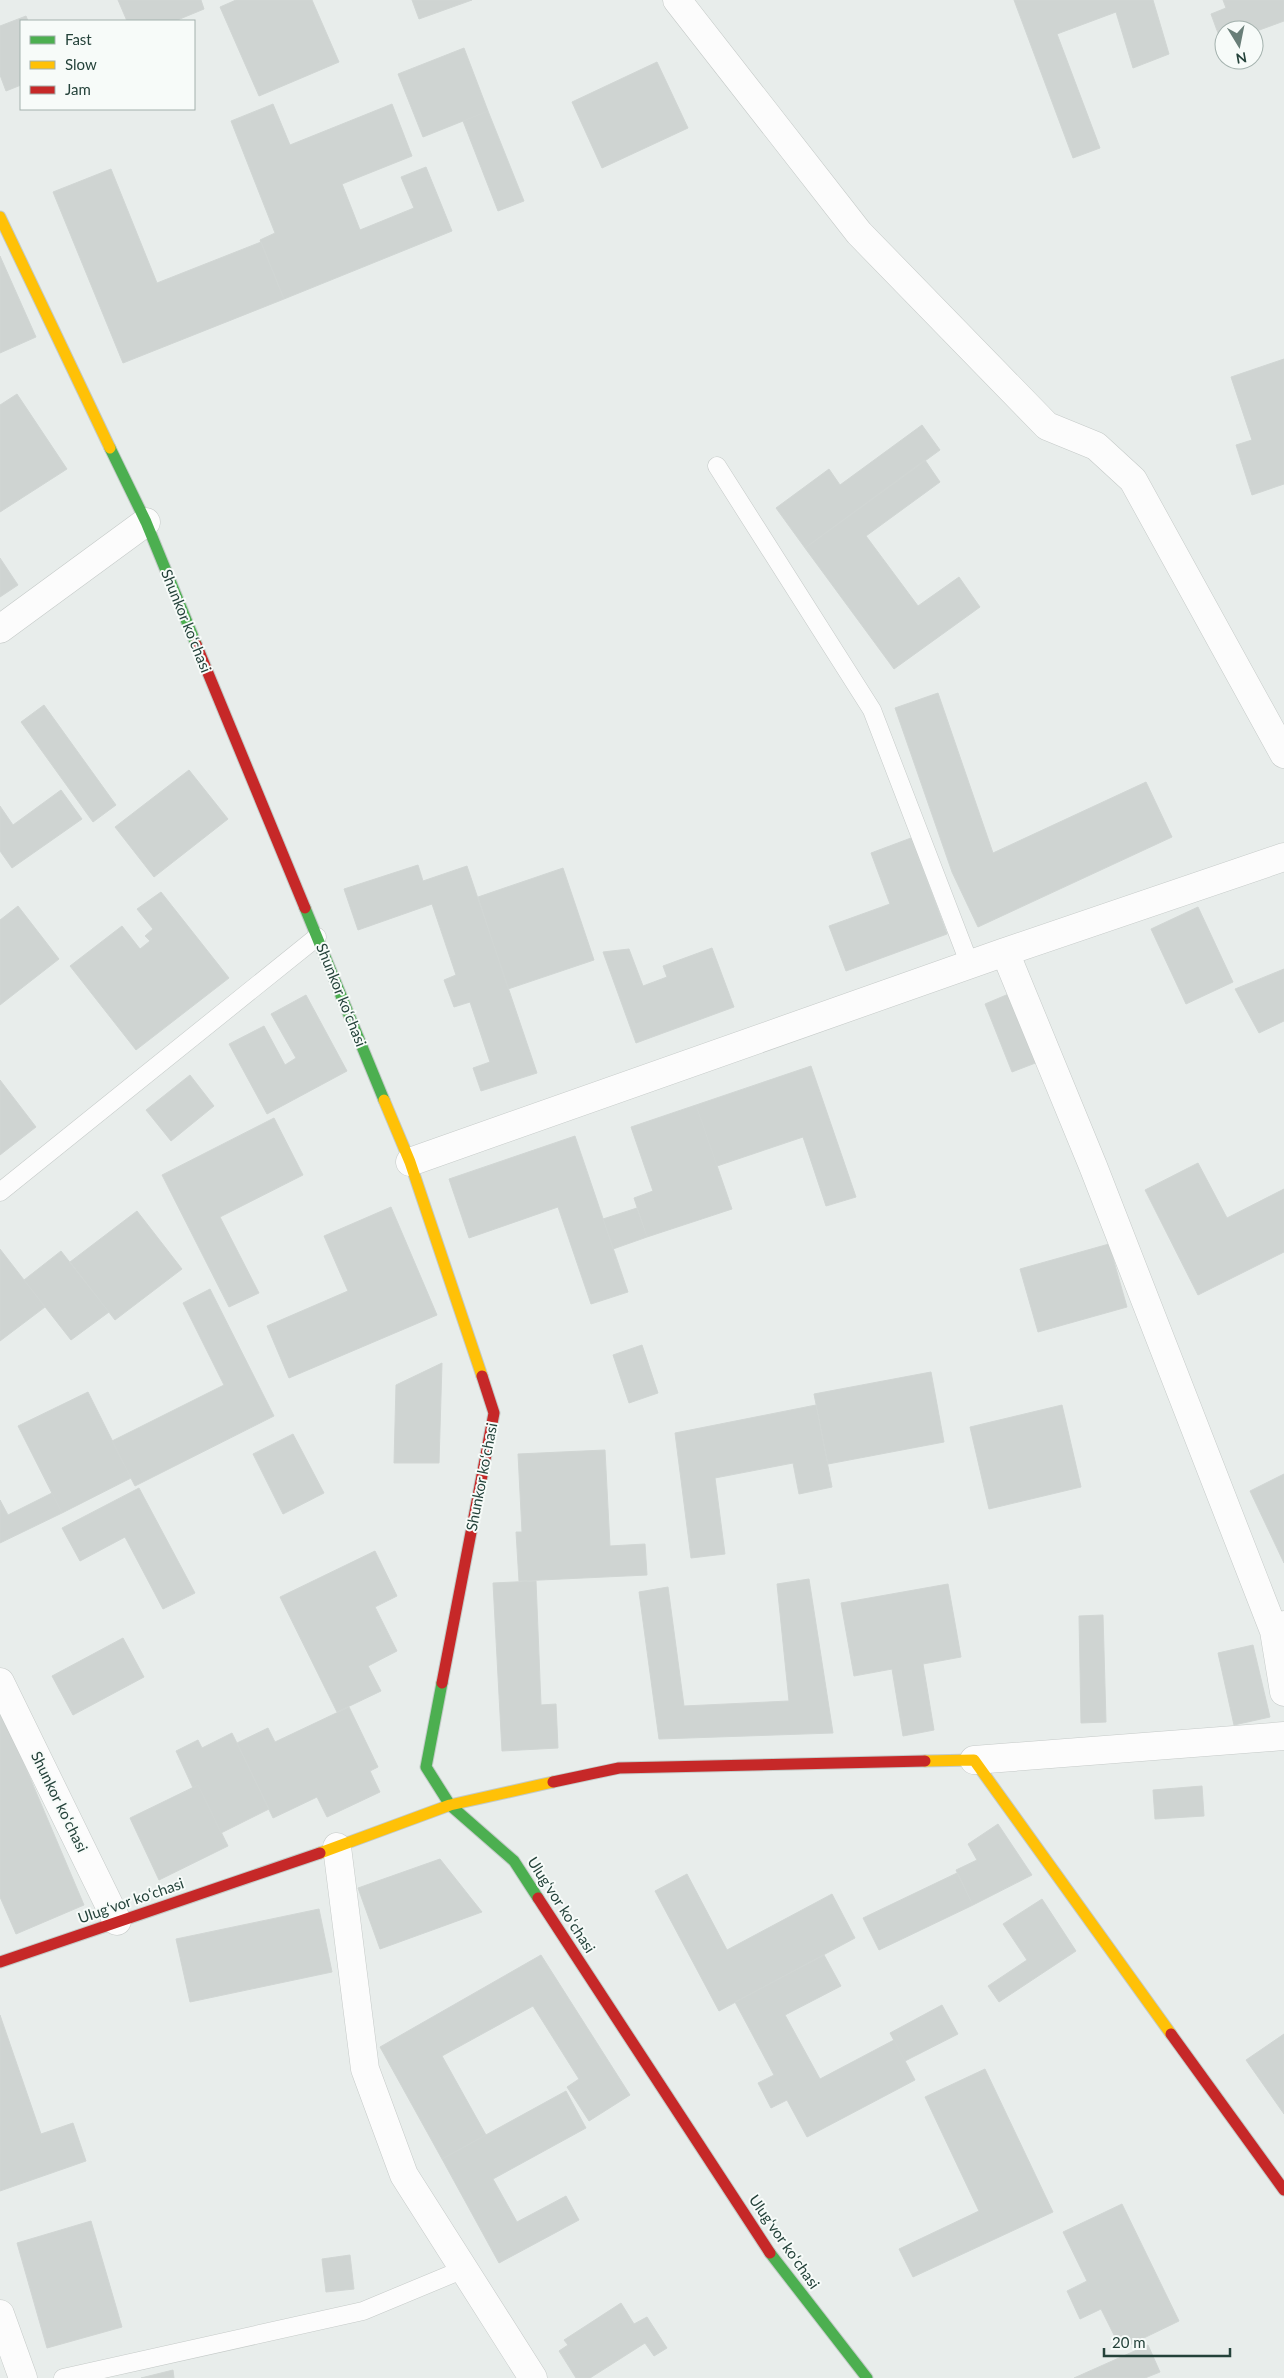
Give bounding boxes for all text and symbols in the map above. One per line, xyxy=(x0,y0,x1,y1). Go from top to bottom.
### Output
legend xyxy=(20,20,195,110)
north arrow xyxy=(1214,20,1264,70)
text: Fast xyxy=(65,30,92,48)
text: N xyxy=(1235,49,1248,68)
text: Slow xyxy=(65,55,97,73)
text: Jam xyxy=(65,80,91,98)
street label: Shunkor koʻchasi xyxy=(158,566,216,675)
street label: Shunkor koʻchasi xyxy=(313,940,371,1049)
street label: Shunkor koʻchasi xyxy=(462,1421,500,1532)
street label: Shunkor koʻchasi xyxy=(28,1748,92,1855)
street label: Ulugʻvor koʻchasi xyxy=(524,1853,600,1956)
street label: Ulugʻvor koʻchasi xyxy=(75,1874,186,1927)
street label: Ulugʻvor koʻchasi xyxy=(746,2191,824,2292)
scale bar xyxy=(1104,2326,1230,2358)
text: 20 m xyxy=(1112,2333,1146,2351)

